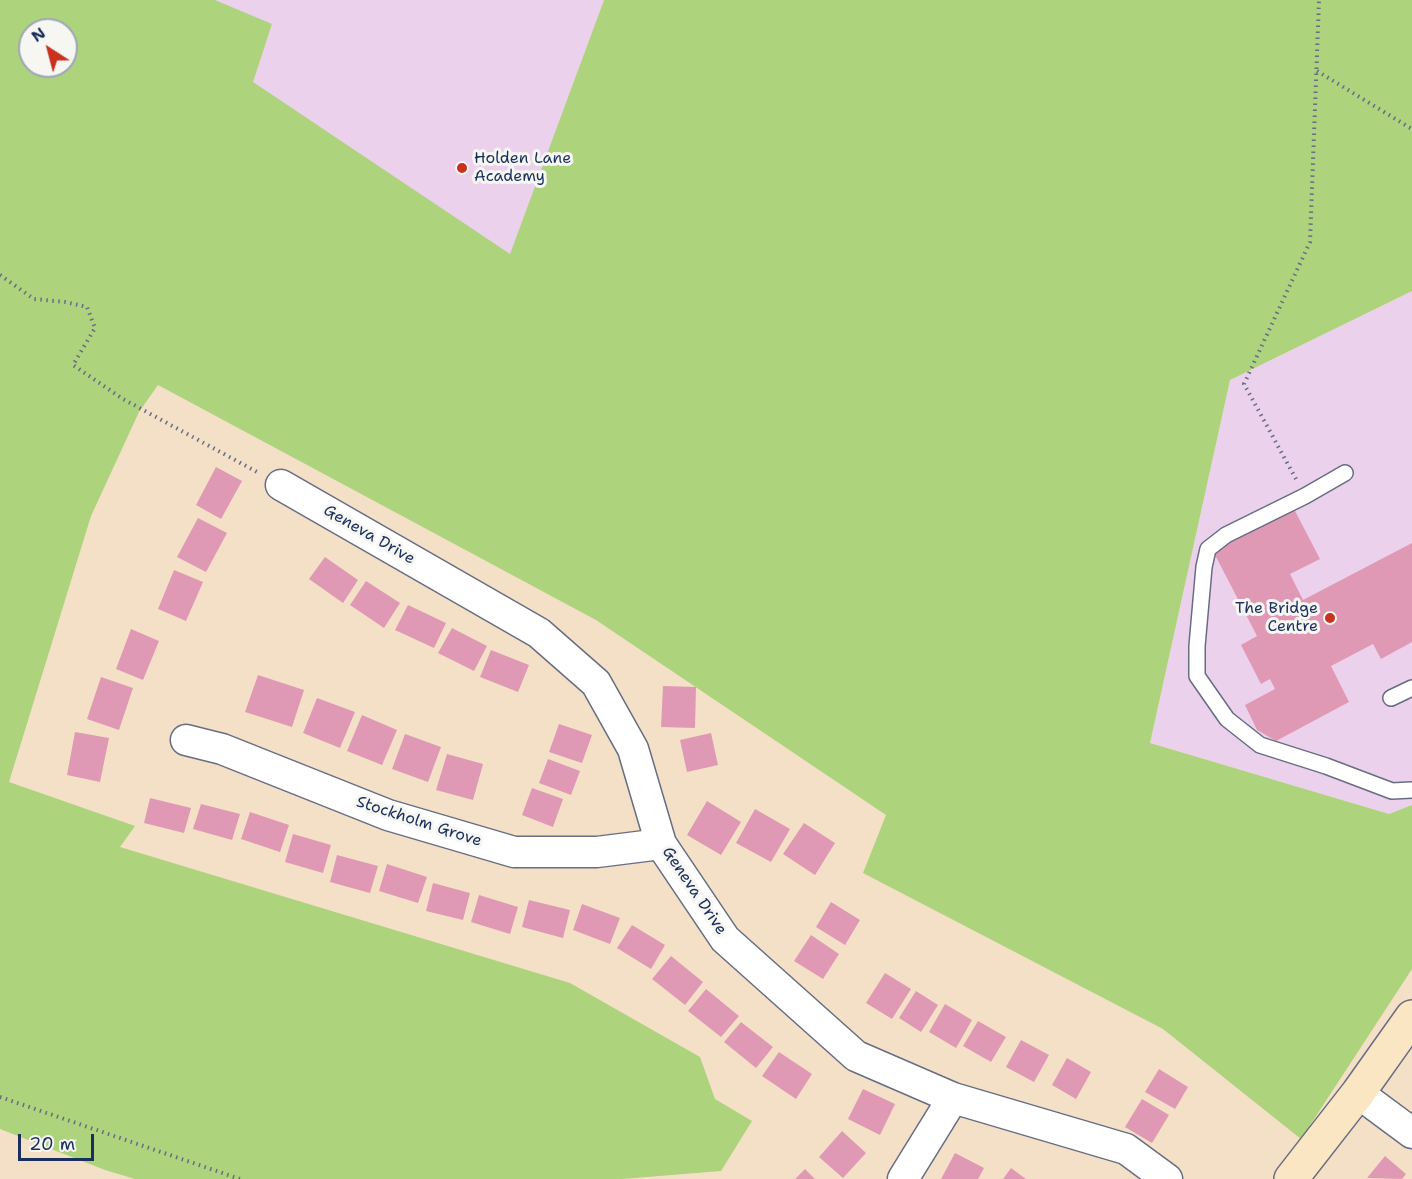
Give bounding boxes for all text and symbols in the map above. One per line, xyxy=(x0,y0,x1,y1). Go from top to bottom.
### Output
north arrow xyxy=(18,18,78,78)
text: N xyxy=(27,22,50,47)
place label: Holden Lane Academy xyxy=(474,149,571,187)
marker: Holden Lane Academy xyxy=(455,161,469,175)
street label: Geneva Drive xyxy=(320,501,418,569)
place label: The Bridge Centre xyxy=(1235,599,1318,637)
marker: The Bridge Centre xyxy=(1323,611,1337,625)
street label: Stockholm Grove xyxy=(354,793,484,851)
street label: Geneva Drive xyxy=(657,843,731,939)
scale bar xyxy=(21,1122,98,1160)
text: 20 m xyxy=(29,1132,75,1156)

